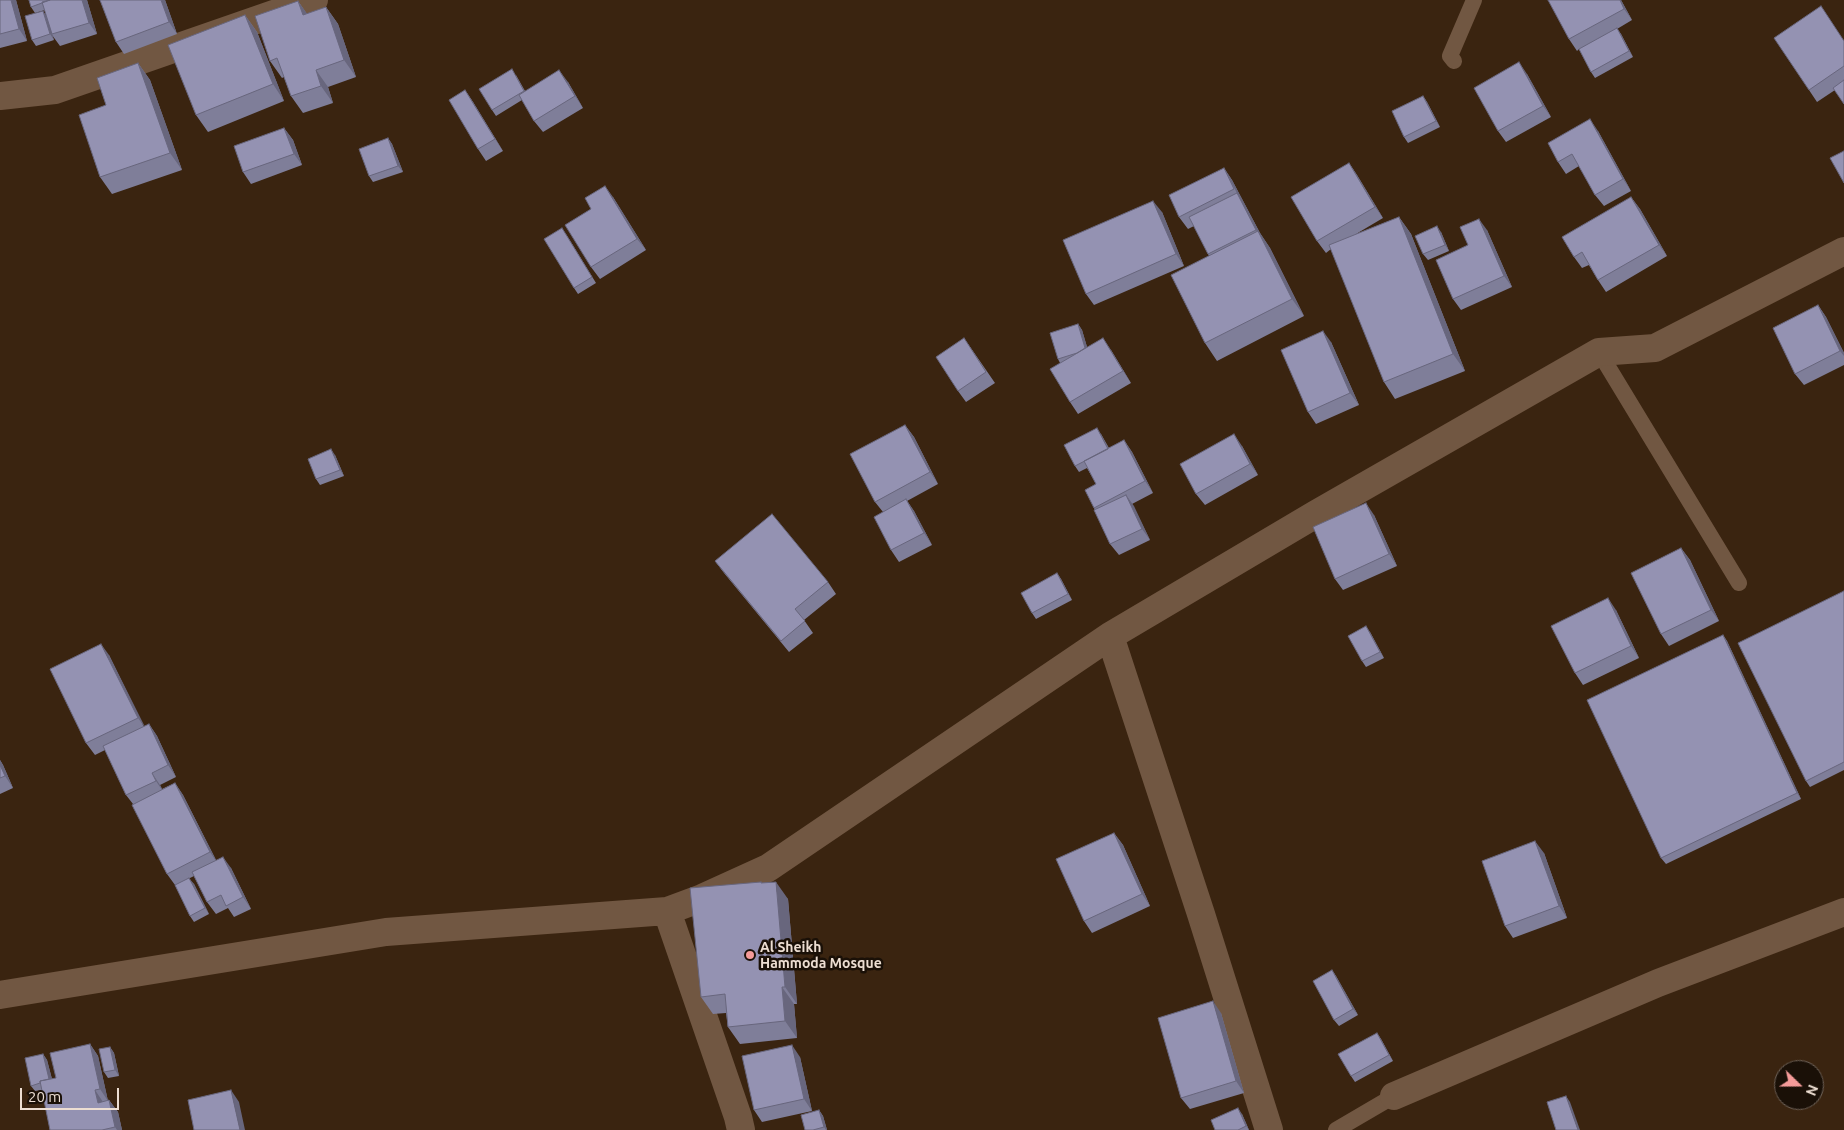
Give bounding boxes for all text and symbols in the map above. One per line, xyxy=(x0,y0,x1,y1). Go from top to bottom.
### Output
place label: Al Sheikh Hammoda Mosque xyxy=(760,939,882,972)
marker: Al Sheikh Hammoda Mosque xyxy=(744,949,756,961)
north arrow xyxy=(1774,1060,1824,1110)
scale bar xyxy=(22,1078,121,1110)
text: N xyxy=(1803,1082,1821,1098)
text: 20 m xyxy=(28,1088,61,1105)

